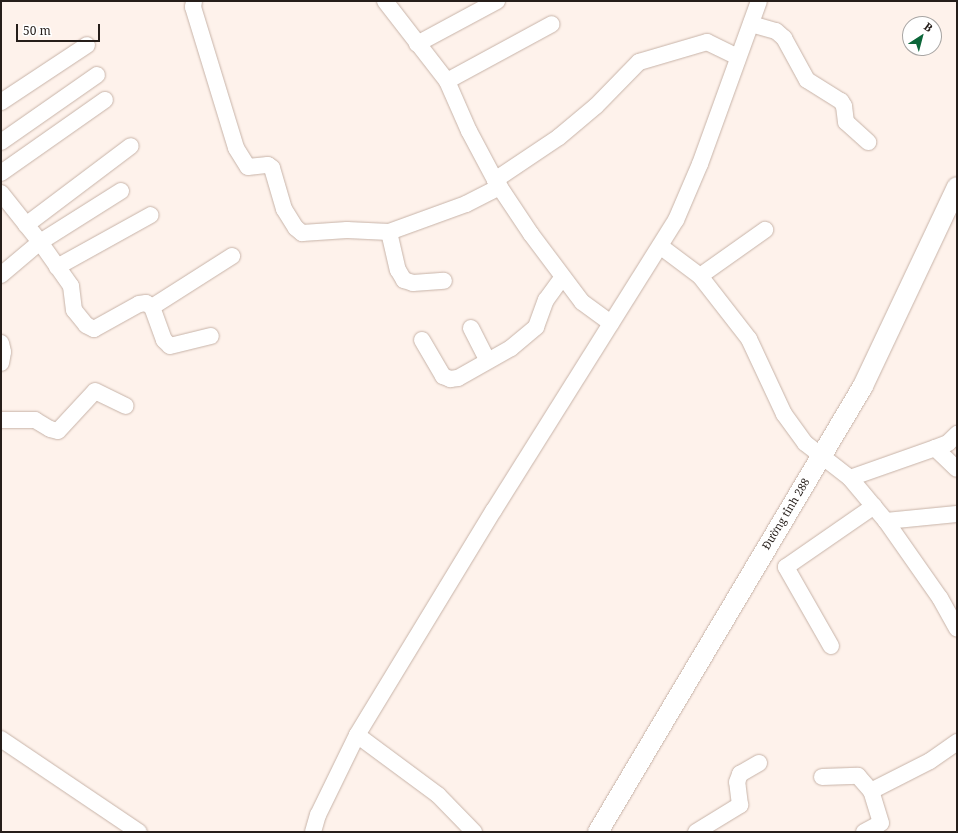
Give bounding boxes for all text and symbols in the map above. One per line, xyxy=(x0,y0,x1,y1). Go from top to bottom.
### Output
scale bar xyxy=(18,16,102,42)
north arrow xyxy=(902,16,942,56)
text: B xyxy=(921,18,936,35)
text: 50 m xyxy=(23,22,51,39)
street label: Đường tỉnh 288 xyxy=(759,476,813,552)

